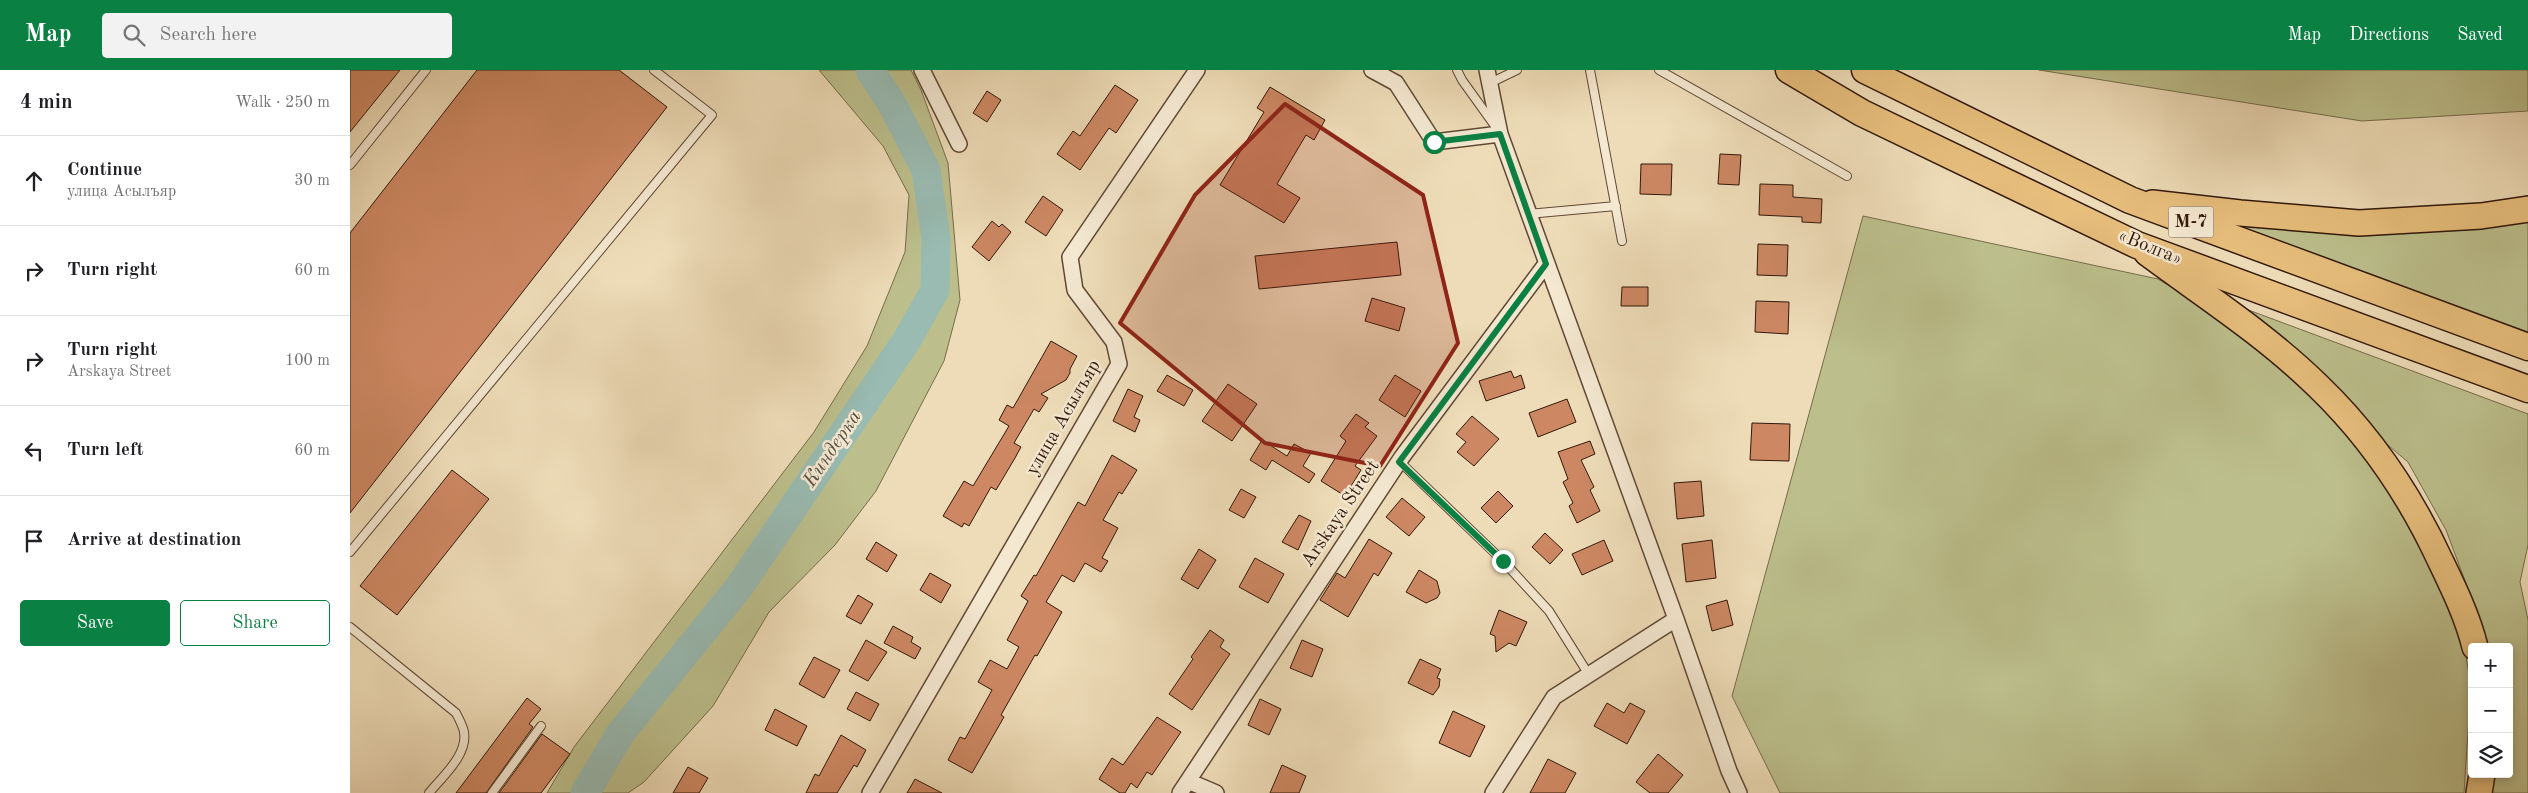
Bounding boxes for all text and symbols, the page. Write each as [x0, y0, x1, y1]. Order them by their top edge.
search box [102, 13, 452, 58]
icon: search [120, 21, 148, 49]
text: Map [25, 23, 72, 47]
text: Search here [160, 26, 257, 45]
text: Map [2288, 26, 2321, 44]
text: Directions [2349, 26, 2429, 44]
text: Saved [2457, 26, 2503, 44]
text: 4 min [20, 92, 73, 113]
text: Walk · 250 m [235, 95, 330, 111]
route start [1423, 131, 1446, 154]
text: Continue [67, 161, 142, 180]
icon: ahead [20, 167, 48, 195]
text: 30 m [294, 173, 330, 189]
text: улица Асылъяр [67, 184, 176, 200]
road number: М-7 [2168, 206, 2214, 238]
street label: «Волга» [2115, 227, 2185, 269]
icon: right [20, 257, 48, 285]
text: Turn right [67, 261, 157, 280]
text: 60 m [294, 263, 330, 279]
text: Turn right [67, 341, 157, 360]
icon: right [20, 347, 48, 375]
text: 100 m [285, 353, 330, 369]
street label: улица Асылъяр [1023, 357, 1105, 479]
text: Arskaya Street [67, 364, 171, 380]
water label: Киндерка [800, 407, 866, 492]
icon: left [20, 437, 48, 465]
text: Turn left [67, 441, 144, 460]
text: 60 m [294, 443, 330, 459]
street label: Arskaya Street [1298, 457, 1384, 571]
icon: arrive [20, 527, 48, 555]
text: Arrive at destination [67, 531, 241, 550]
route end [1492, 550, 1515, 573]
button: Save [20, 600, 170, 646]
button: Share [180, 600, 330, 646]
map controls [2468, 643, 2513, 778]
button: + [2468, 643, 2513, 688]
button: − [2468, 688, 2513, 733]
button: layers [2468, 733, 2513, 778]

